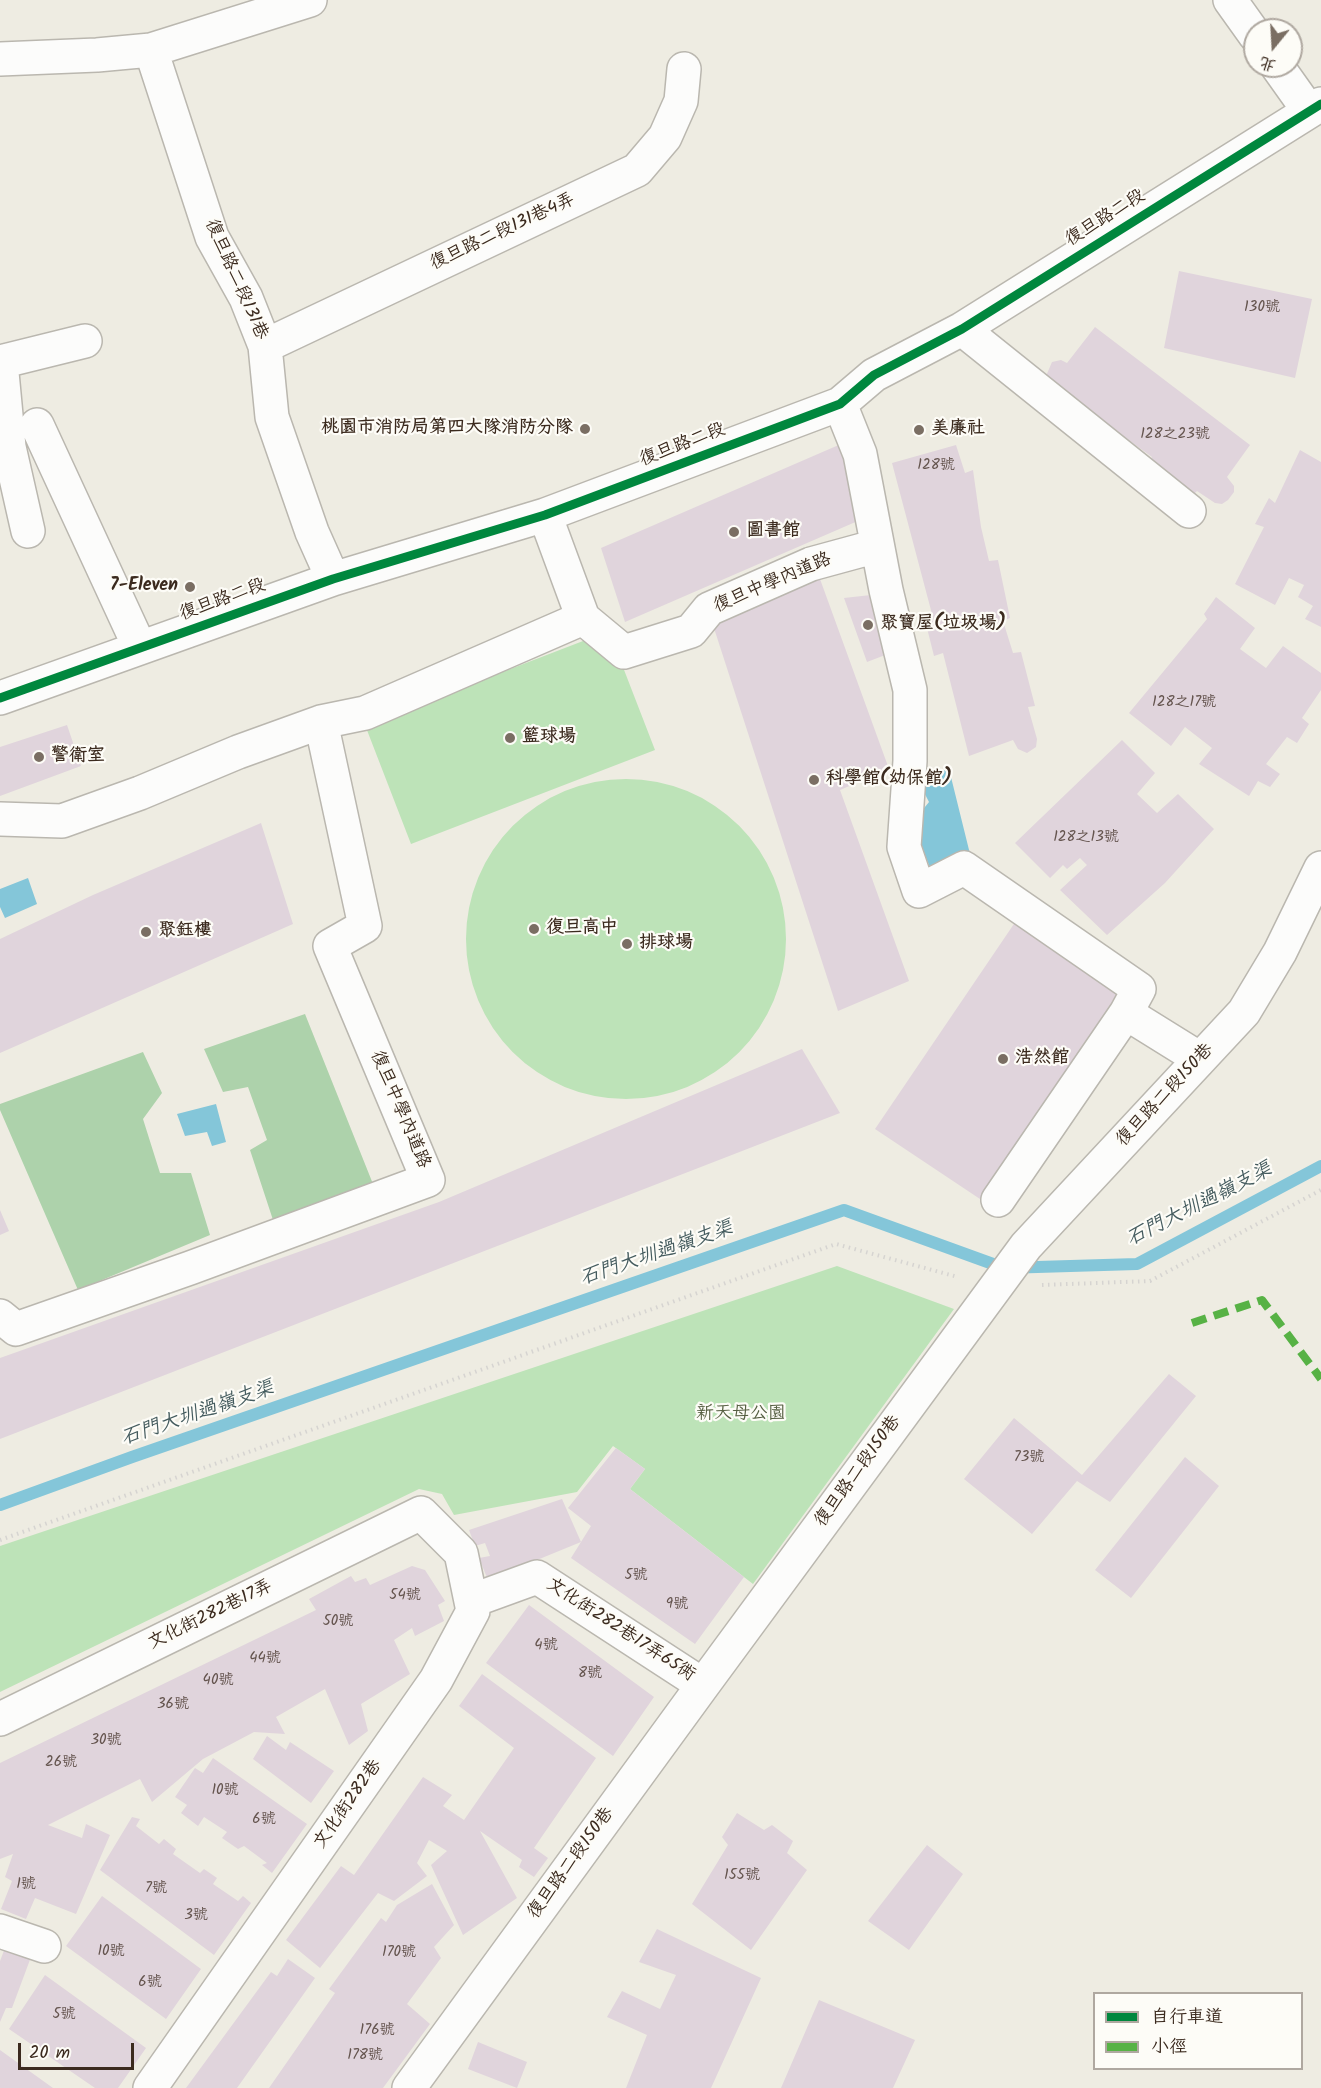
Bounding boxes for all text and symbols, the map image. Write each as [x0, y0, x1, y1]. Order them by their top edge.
north arrow [1243, 18, 1303, 78]
text: 北 [1256, 49, 1279, 78]
street label: 復旦路二段 [1062, 186, 1150, 252]
street label: 復旦路二段131巷4弄 [427, 190, 579, 276]
street label: 復旦路二段131巷 [199, 216, 271, 344]
house number: 130號 [1244, 299, 1280, 317]
place label: 桃園市消防局第四大隊消防分隊 [321, 418, 573, 440]
place label: 美廉社 [931, 419, 985, 441]
street label: 復旦路二段 [637, 420, 729, 472]
marker: 桃園市消防局第四大隊消防分隊 [578, 422, 592, 436]
marker: 美廉社 [912, 423, 926, 437]
house number: 128之23號 [1140, 426, 1210, 444]
house number: 128號 [917, 457, 955, 475]
place label: 圖書館 [746, 521, 800, 543]
marker: 圖書館 [727, 525, 741, 539]
street label: 復旦中學內道路 [711, 549, 835, 619]
street label: 復旦路二段 [177, 575, 269, 627]
place label: 7-Eleven [110, 576, 178, 598]
marker: 7-Eleven [183, 580, 197, 594]
place label: 聚寶屋(垃圾場) [880, 614, 1006, 636]
marker: 聚寶屋(垃圾場) [861, 618, 875, 632]
house number: 128之17號 [1152, 694, 1216, 712]
place label: 籃球場 [522, 727, 576, 749]
marker: 籃球場 [503, 731, 517, 745]
place label: 警衛室 [51, 746, 105, 768]
marker: 警衛室 [32, 750, 46, 764]
place label: 科學館(幼保館) [826, 769, 952, 791]
marker: 科學館(幼保館) [807, 773, 821, 787]
house number: 128之13號 [1053, 829, 1119, 847]
place label: 復旦高中 [546, 918, 618, 940]
place label: 聚鈺樓 [158, 921, 212, 943]
marker: 復旦高中 [527, 922, 541, 936]
marker: 聚鈺樓 [139, 925, 153, 939]
place label: 排球場 [639, 933, 693, 955]
marker: 排球場 [620, 937, 634, 951]
street label: 復旦路二段150巷 [1113, 1040, 1219, 1152]
street label: 復旦中學內道路 [364, 1048, 434, 1172]
place label: 浩然館 [1015, 1048, 1069, 1070]
marker: 浩然館 [996, 1052, 1010, 1066]
water label: 石門大圳過嶺支渠 [1123, 1159, 1277, 1253]
water label: 石門大圳過嶺支渠 [577, 1218, 737, 1292]
water label: 石門大圳過嶺支渠 [118, 1378, 278, 1452]
park label: 新天母公園 [696, 1404, 786, 1426]
street label: 復旦路二段150巷 [811, 1412, 907, 1532]
house number: 73號 [1014, 1449, 1044, 1467]
house number: 5號 [624, 1567, 648, 1585]
street label: 文化街282巷17弄65衖 [541, 1575, 699, 1687]
street label: 文化街282巷17弄 [145, 1577, 277, 1655]
house number: 54號 [389, 1587, 421, 1605]
house number: 9號 [666, 1596, 688, 1614]
house number: 50號 [323, 1613, 353, 1631]
house number: 4號 [534, 1637, 558, 1655]
house number: 44號 [249, 1650, 281, 1668]
house number: 8號 [578, 1665, 602, 1683]
house number: 40號 [203, 1672, 233, 1690]
house number: 36號 [157, 1696, 189, 1714]
house number: 30號 [90, 1732, 122, 1750]
house number: 26號 [45, 1754, 77, 1772]
street label: 文化街282巷 [310, 1756, 388, 1854]
house number: 10號 [211, 1782, 239, 1800]
street label: 復旦路二段150巷 [524, 1804, 620, 1924]
house number: 6號 [252, 1811, 276, 1829]
house number: 155號 [724, 1867, 760, 1885]
house number: 1號 [16, 1876, 36, 1894]
house number: 7號 [145, 1880, 167, 1898]
house number: 3號 [184, 1907, 208, 1925]
house number: 10號 [97, 1943, 125, 1961]
house number: 170號 [382, 1944, 416, 1962]
house number: 6號 [138, 1974, 162, 1992]
legend [1093, 1992, 1303, 2070]
text: 自行車道 [1151, 2003, 1223, 2032]
house number: 5號 [52, 2006, 76, 2024]
house number: 176號 [360, 2022, 394, 2040]
scale bar [21, 2031, 136, 2069]
text: 小徑 [1151, 2033, 1187, 2062]
text: 20 m [29, 2039, 70, 2068]
house number: 178號 [347, 2047, 383, 2065]

